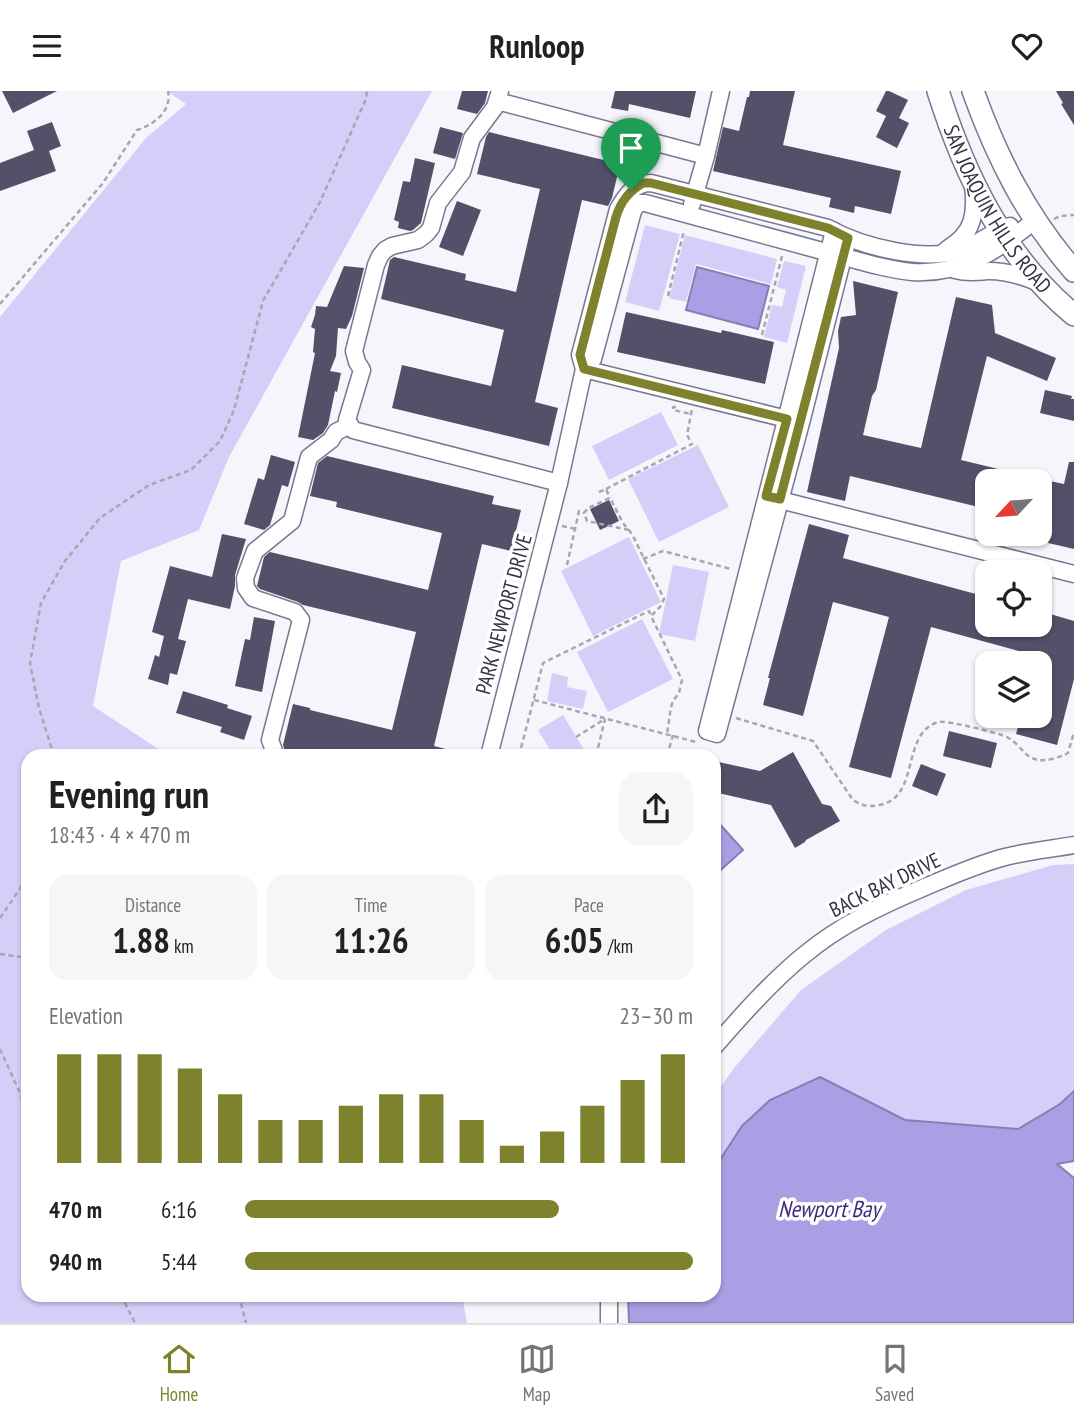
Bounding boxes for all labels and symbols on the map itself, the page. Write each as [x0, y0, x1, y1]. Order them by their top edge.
pin [601, 118, 661, 190]
street label: SAN JOAQUIN HILLS ROAD [938, 121, 1057, 299]
north arrow [975, 469, 1052, 546]
street label: PARK NEWPORT DRIVE [469, 531, 538, 697]
street label: BACK BAY DRIVE [825, 846, 945, 923]
water label: Newport Bay [778, 1194, 883, 1223]

